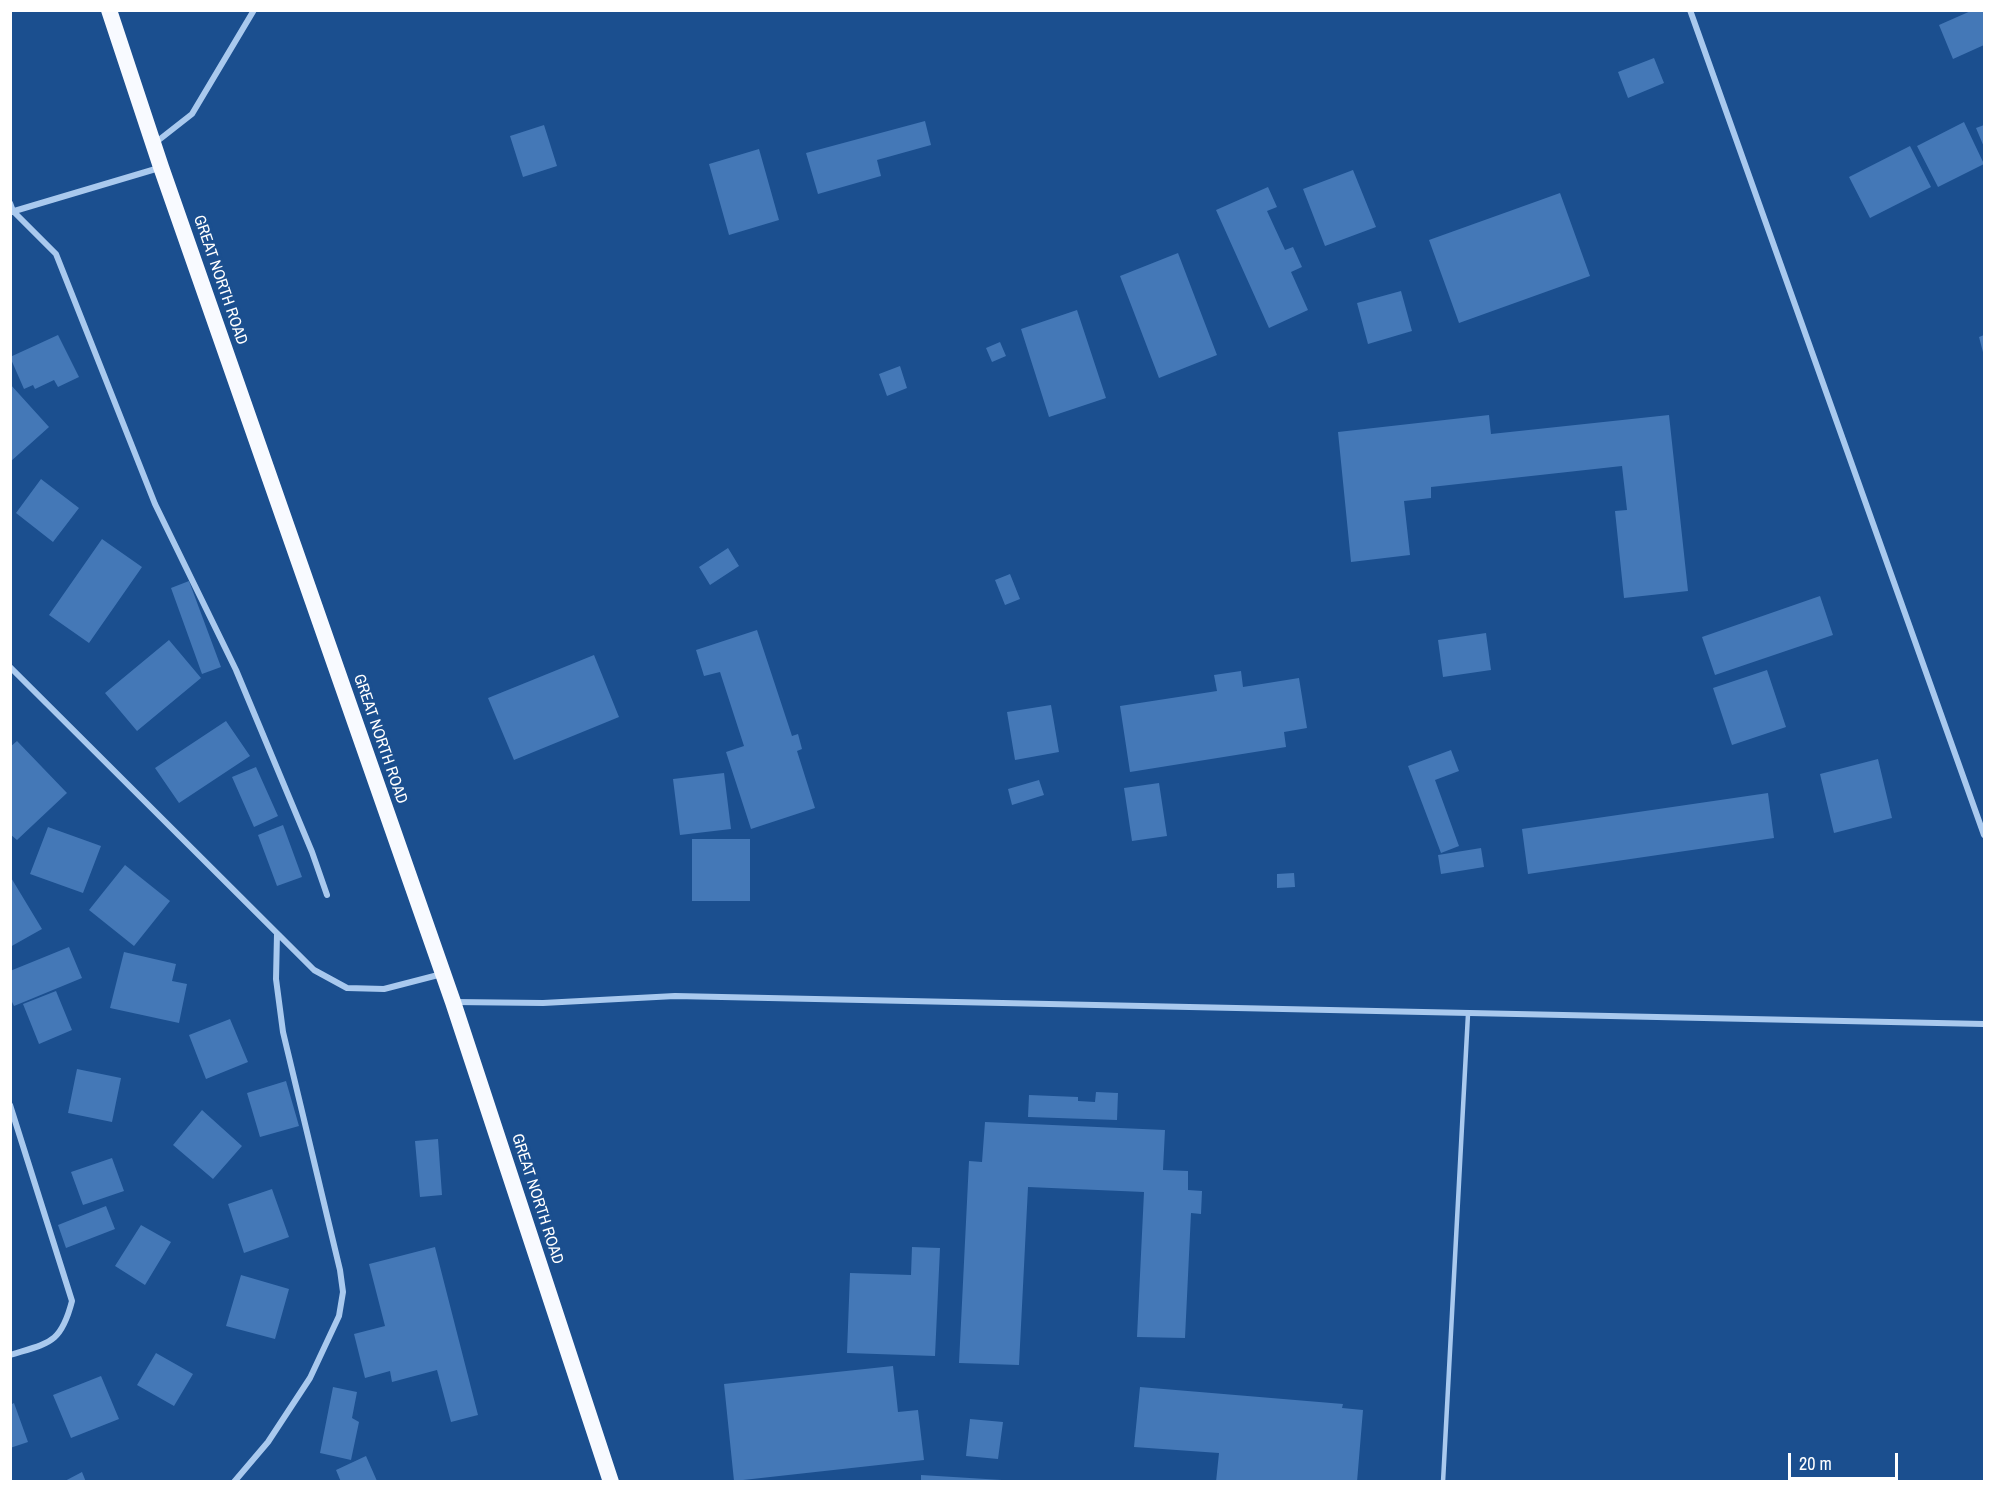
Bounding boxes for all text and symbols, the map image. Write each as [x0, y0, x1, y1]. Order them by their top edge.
street label: GREAT NORTH ROAD [189, 213, 251, 347]
street label: GREAT NORTH ROAD [349, 672, 411, 806]
street label: GREAT NORTH ROAD [507, 1131, 567, 1267]
scale bar [1791, 1441, 1900, 1479]
text: 20 m [1799, 1451, 1832, 1476]

